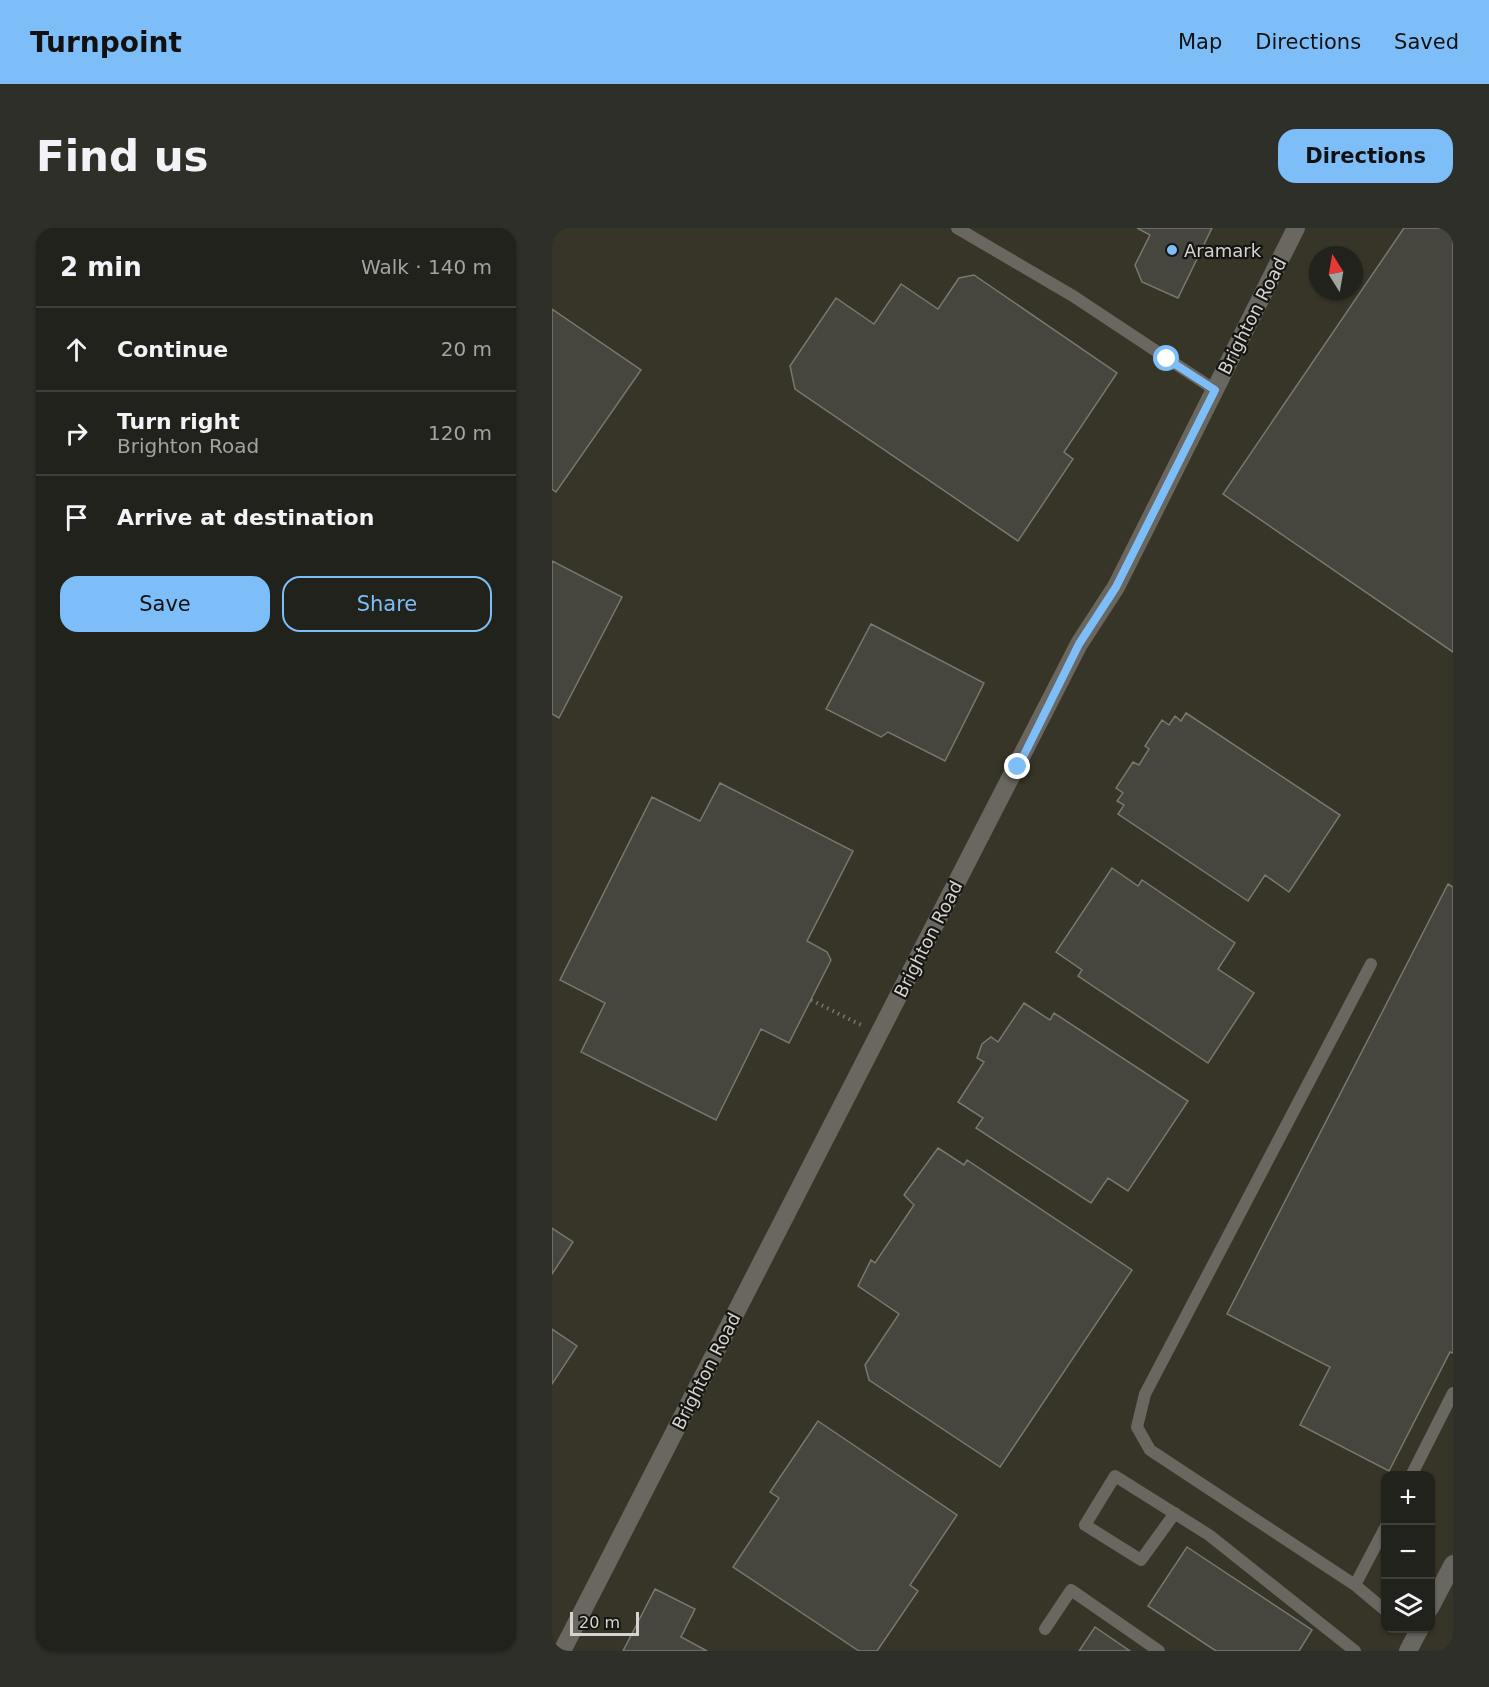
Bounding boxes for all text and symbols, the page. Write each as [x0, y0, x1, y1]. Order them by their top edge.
text: Turnpoint [30, 26, 182, 59]
text: Map [1178, 30, 1222, 54]
text: Directions [1255, 30, 1361, 54]
text: Saved [1394, 30, 1459, 54]
button: Directions [1278, 129, 1453, 183]
text: Find us [36, 132, 209, 181]
place label: Aramark [1184, 240, 1262, 261]
marker: Aramark [1165, 243, 1179, 257]
north arrow [1309, 246, 1363, 300]
text: 2 min [60, 252, 142, 282]
street label: Brighton Road [1214, 254, 1290, 378]
text: Walk · 140 m [361, 255, 492, 279]
icon: ahead [60, 333, 93, 366]
text: Continue [117, 337, 228, 362]
text: 20 m [441, 337, 492, 361]
route start [1153, 345, 1179, 371]
text: Turn right [117, 409, 240, 434]
icon: right [60, 417, 93, 450]
text: 120 m [428, 421, 492, 445]
text: Brighton Road [117, 434, 259, 458]
icon: arrive [60, 501, 93, 534]
text: Arrive at destination [117, 505, 374, 530]
button: Save [60, 576, 270, 632]
button: Share [282, 576, 492, 632]
route end [1004, 753, 1030, 779]
street label: Brighton Road [890, 877, 966, 1001]
street label: Brighton Road [668, 1309, 744, 1433]
map controls [1381, 1471, 1435, 1633]
button: + [1381, 1471, 1435, 1525]
button: − [1381, 1525, 1435, 1579]
button: layers [1381, 1579, 1435, 1633]
scale bar [570, 1609, 639, 1636]
text: 20 m [579, 1613, 620, 1632]

